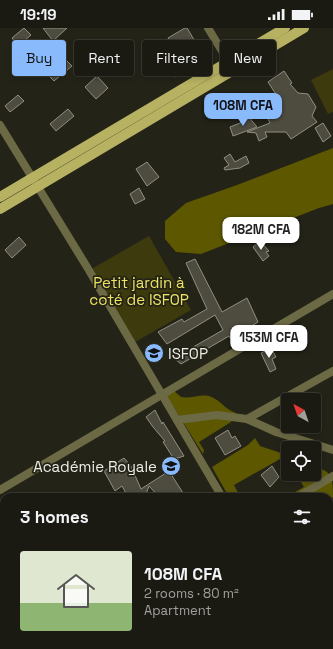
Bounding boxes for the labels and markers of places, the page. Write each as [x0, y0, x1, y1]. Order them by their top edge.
pin: 108M CFA [202, 93, 284, 127]
pin: 182M CFA [220, 217, 302, 251]
pin: 153M CFA [228, 325, 310, 359]
school or university icon: ISFOP [143, 342, 165, 364]
place label: ISFOP [168, 344, 208, 363]
school or university icon: Académie Royale [160, 455, 182, 477]
place label: Académie Royale [33, 457, 157, 476]

